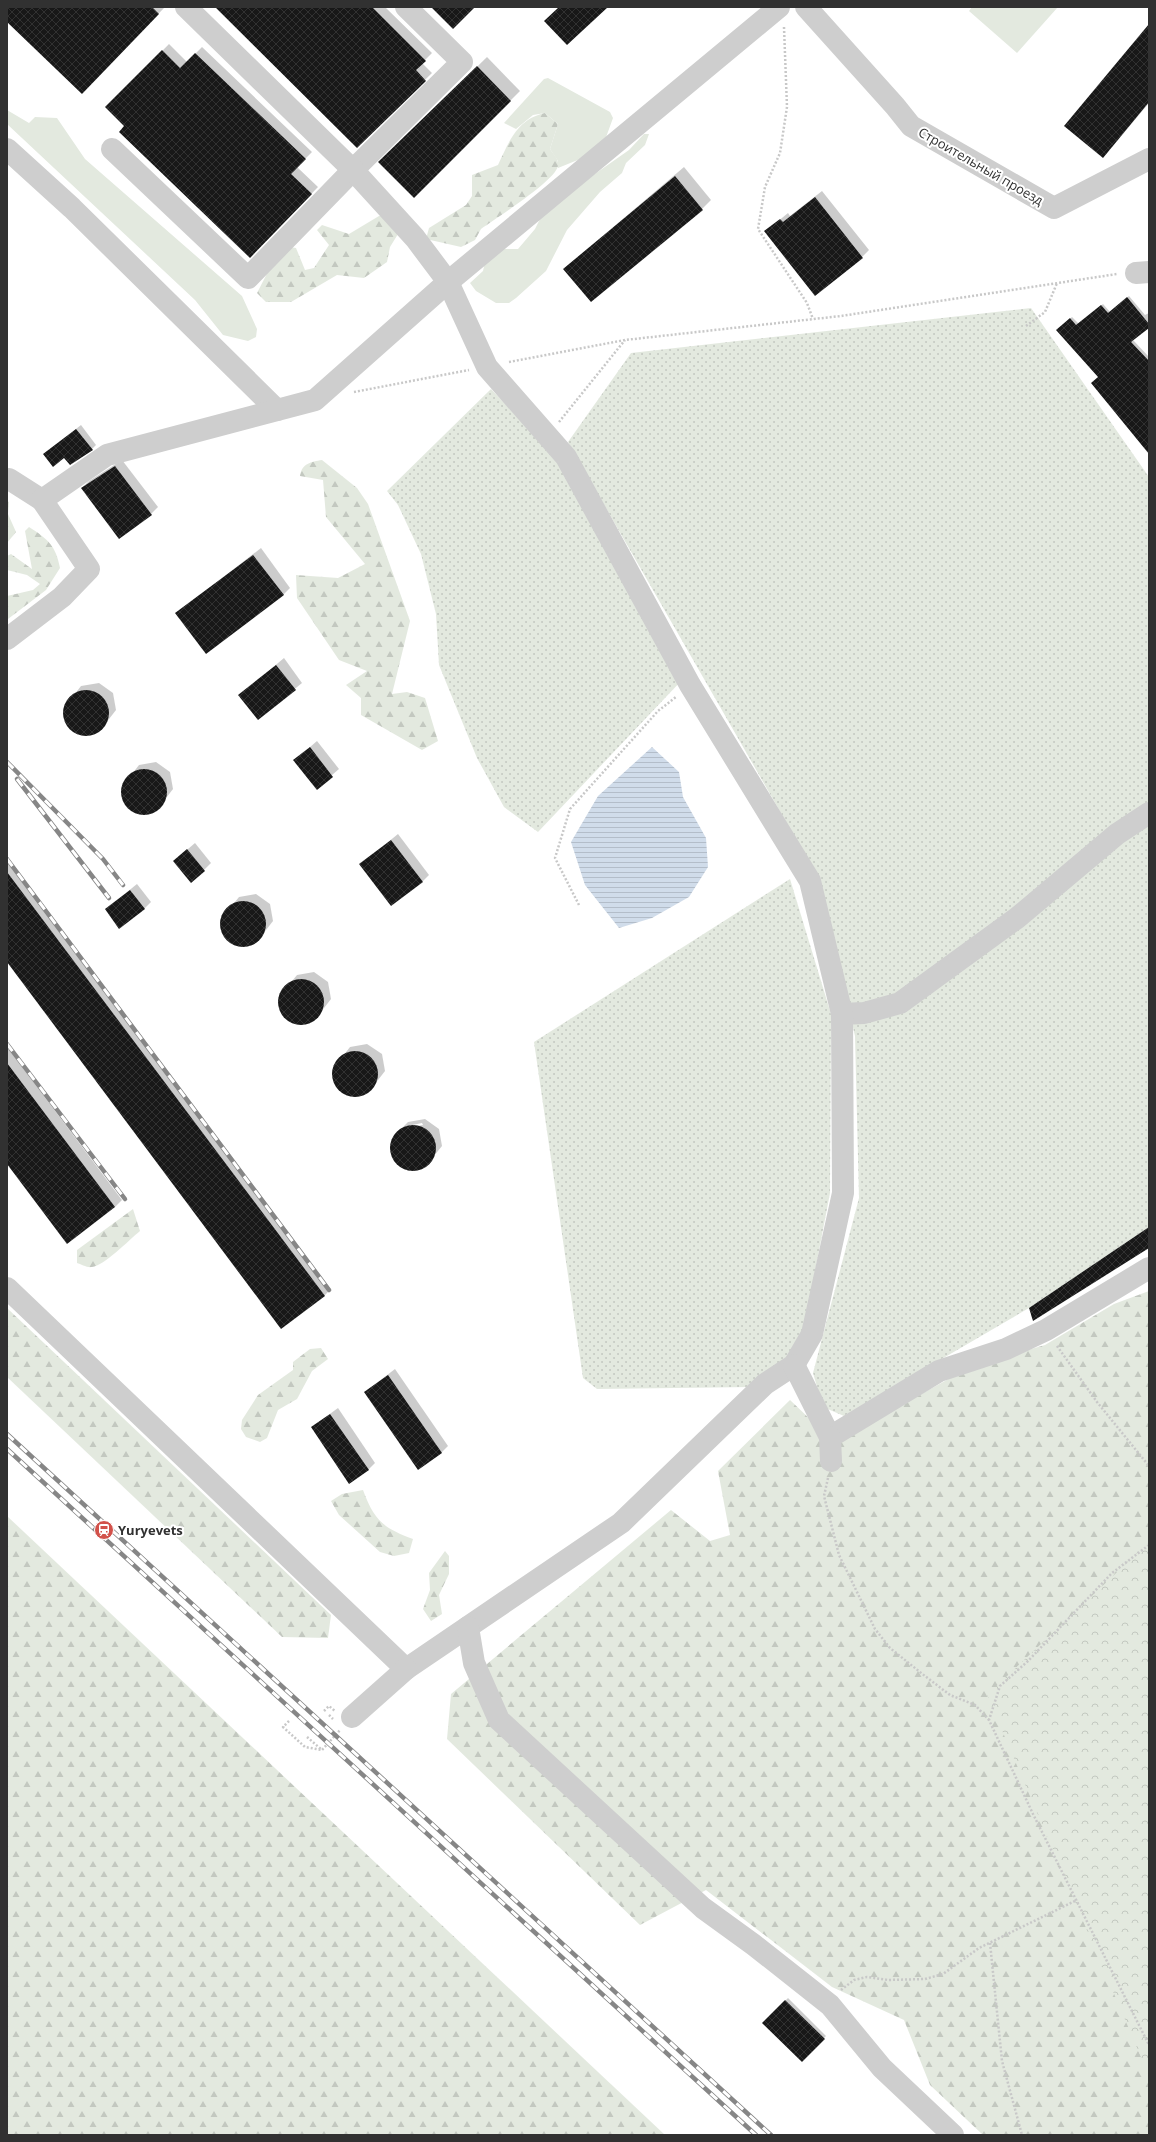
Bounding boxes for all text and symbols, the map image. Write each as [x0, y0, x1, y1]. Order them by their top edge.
street label: Строительный проезд [915, 123, 1047, 209]
station icon: Yuryevets [93, 1519, 115, 1541]
place label: Yuryevets [118, 1521, 183, 1539]

